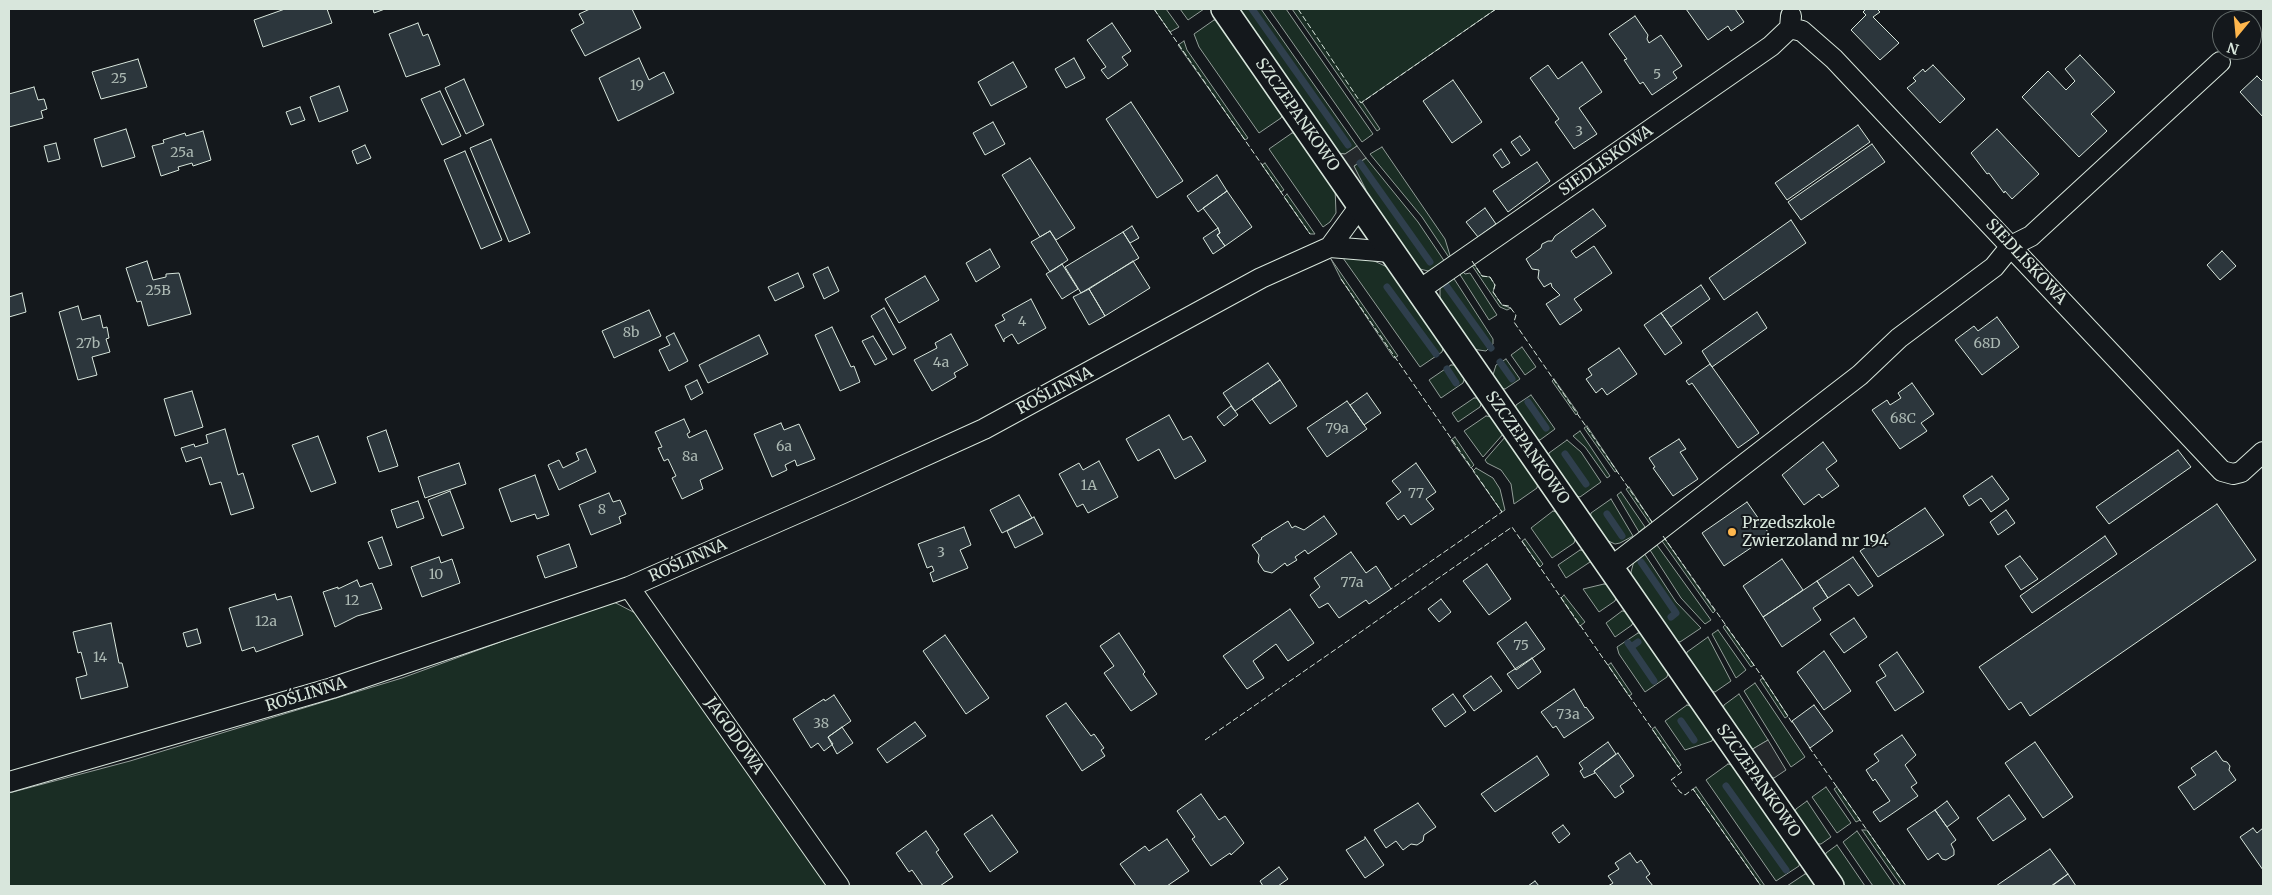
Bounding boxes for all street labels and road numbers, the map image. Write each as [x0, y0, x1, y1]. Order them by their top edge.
street label: SZCZEPANKOWO [1251, 55, 1343, 175]
street label: SIEDLISKOWA [1555, 122, 1657, 200]
street label: SIEDLISKOWA [1981, 215, 2071, 309]
street label: ROŚLINNA [1014, 363, 1096, 419]
street label: SZCZEPANKOWO [1481, 388, 1573, 508]
street label: ROŚLINNA [646, 535, 730, 587]
street label: ROŚLINNA [263, 674, 349, 716]
street label: JAGODOWA [700, 694, 768, 778]
street label: SZCZEPANKOWO [1712, 721, 1804, 841]

